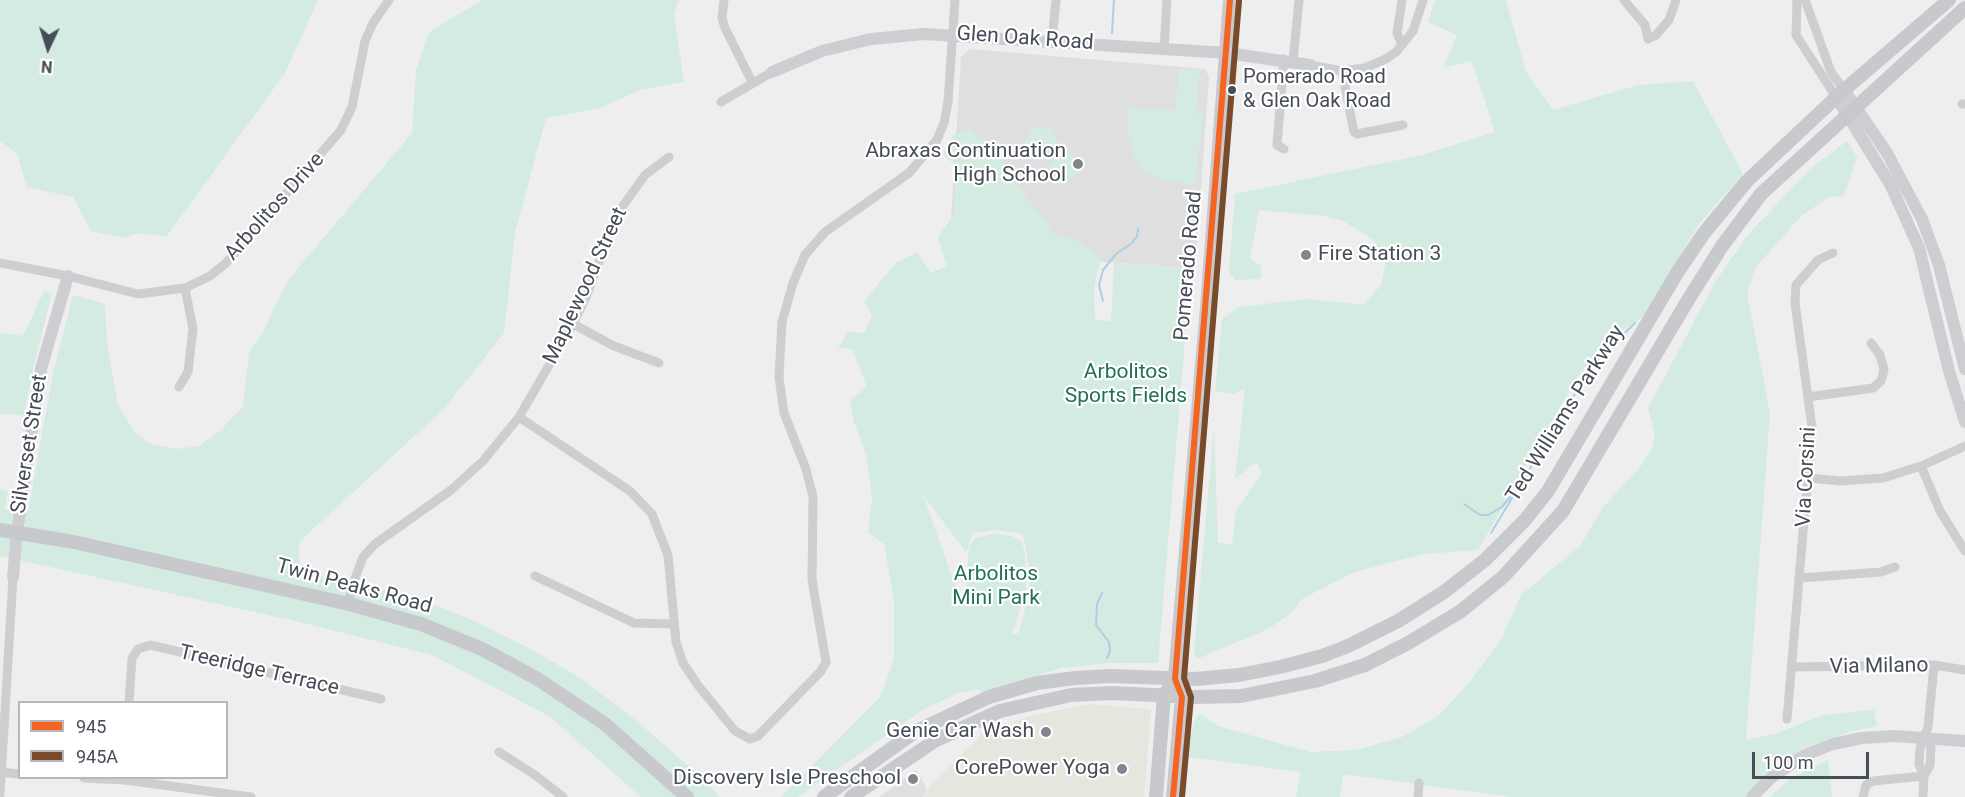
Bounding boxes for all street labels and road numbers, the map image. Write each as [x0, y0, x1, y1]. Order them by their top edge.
street label: Glen Oak Road [956, 22, 1094, 56]
street label: Arbolitos Drive [220, 148, 330, 266]
street label: Pomerado Road [1170, 190, 1208, 342]
street label: Maplewood Street [539, 204, 633, 368]
street label: Ted Williams Parkway [1501, 321, 1631, 507]
street label: Silverset Street [7, 373, 53, 515]
street label: Via Corsini [1792, 426, 1822, 528]
street label: Twin Peaks Road [273, 554, 435, 620]
street label: Treeridge Terrace [177, 640, 341, 702]
street label: Via Milano [1829, 654, 1929, 680]

